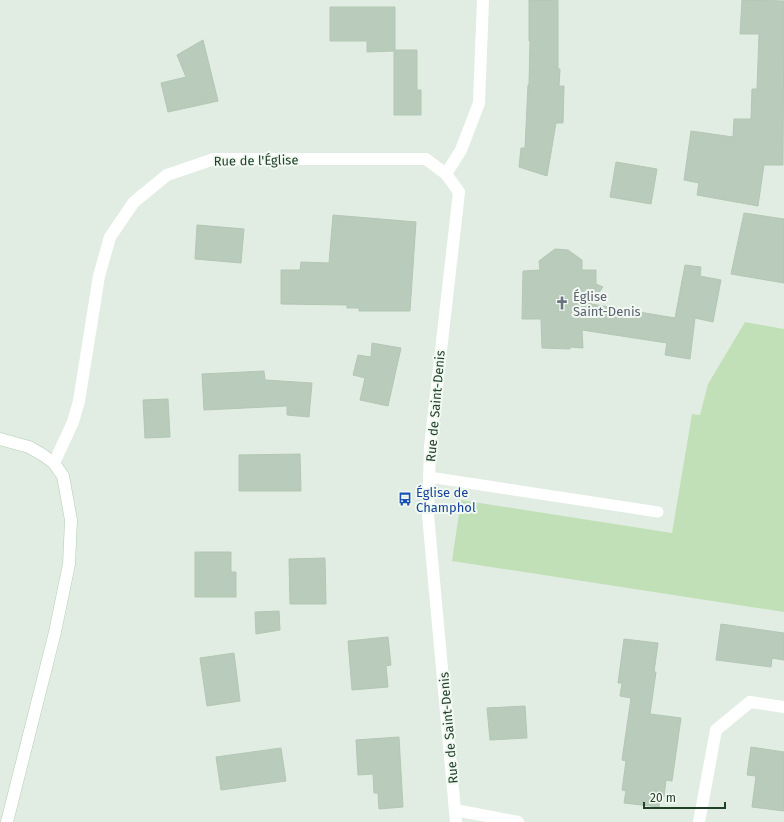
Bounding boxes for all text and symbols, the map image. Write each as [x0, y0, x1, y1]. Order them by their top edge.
street label: Rue de l'Église [213, 152, 299, 169]
place label: Église Saint-Denis [573, 289, 641, 319]
church icon: Église Saint-Denis [554, 295, 570, 311]
street label: Rue de Saint-Denis [423, 350, 448, 462]
place label: Église de Champhol [416, 485, 476, 515]
bus stop icon: Église de Champhol [397, 491, 413, 507]
street label: Rue de Saint-Denis [436, 672, 461, 784]
scale bar [644, 784, 725, 810]
text: 20 m [650, 791, 676, 805]

